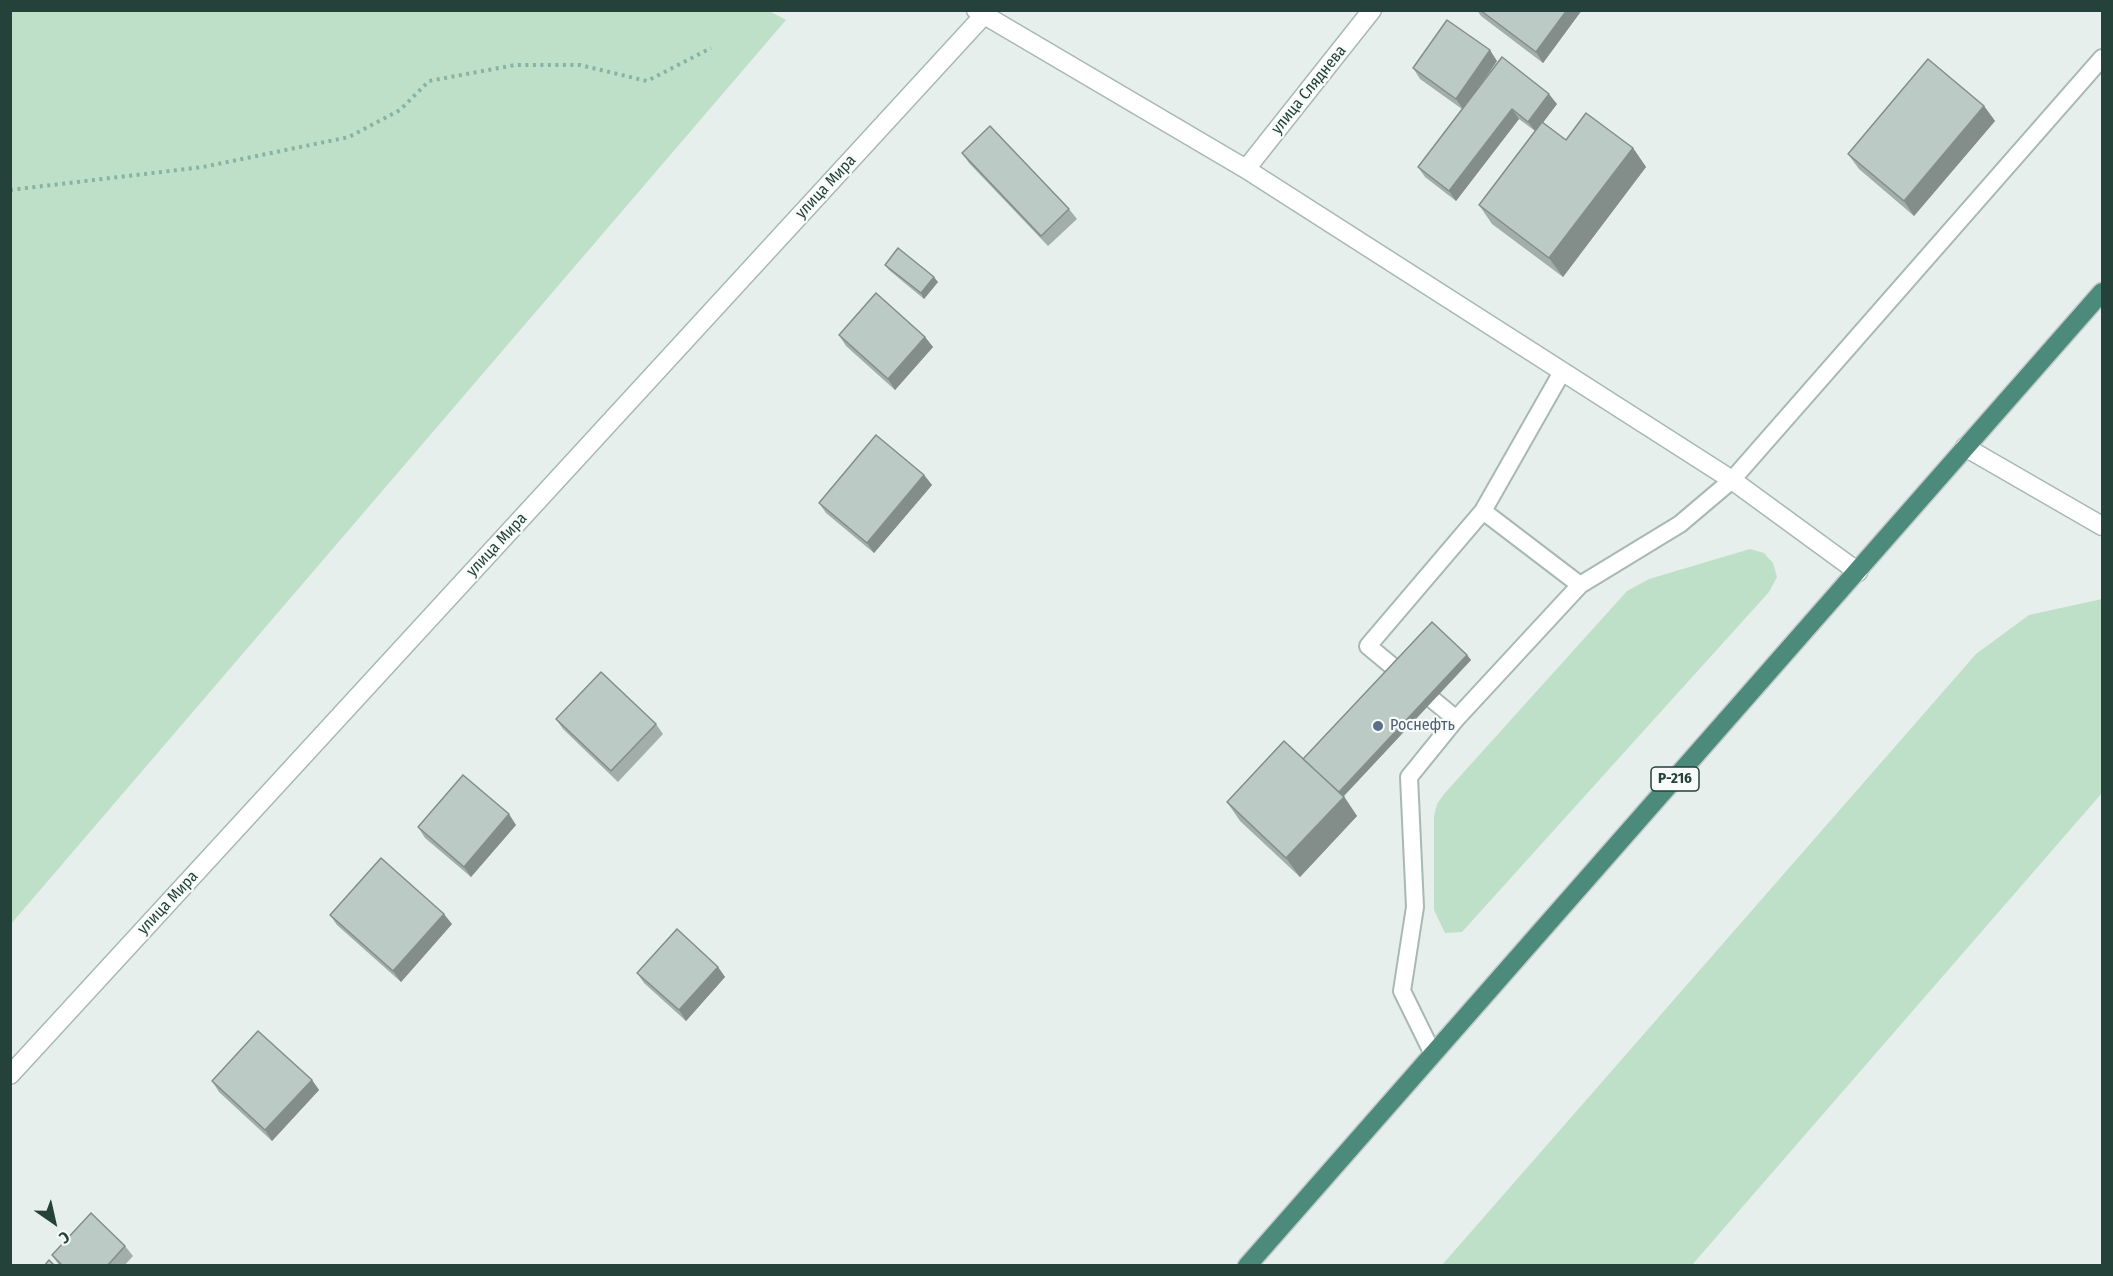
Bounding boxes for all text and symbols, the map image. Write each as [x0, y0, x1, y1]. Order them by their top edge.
street label: улица Сляднева [1267, 42, 1351, 138]
street label: улица Мира [792, 151, 860, 223]
street label: улица Мира [463, 509, 531, 581]
place label: Роснефть [1390, 716, 1455, 736]
marker: Роснефть [1371, 719, 1385, 733]
road number: Р-216 [1651, 767, 1699, 791]
street label: улица Мира [134, 867, 202, 939]
north arrow [24, 1192, 84, 1252]
text: С [56, 1227, 73, 1248]

